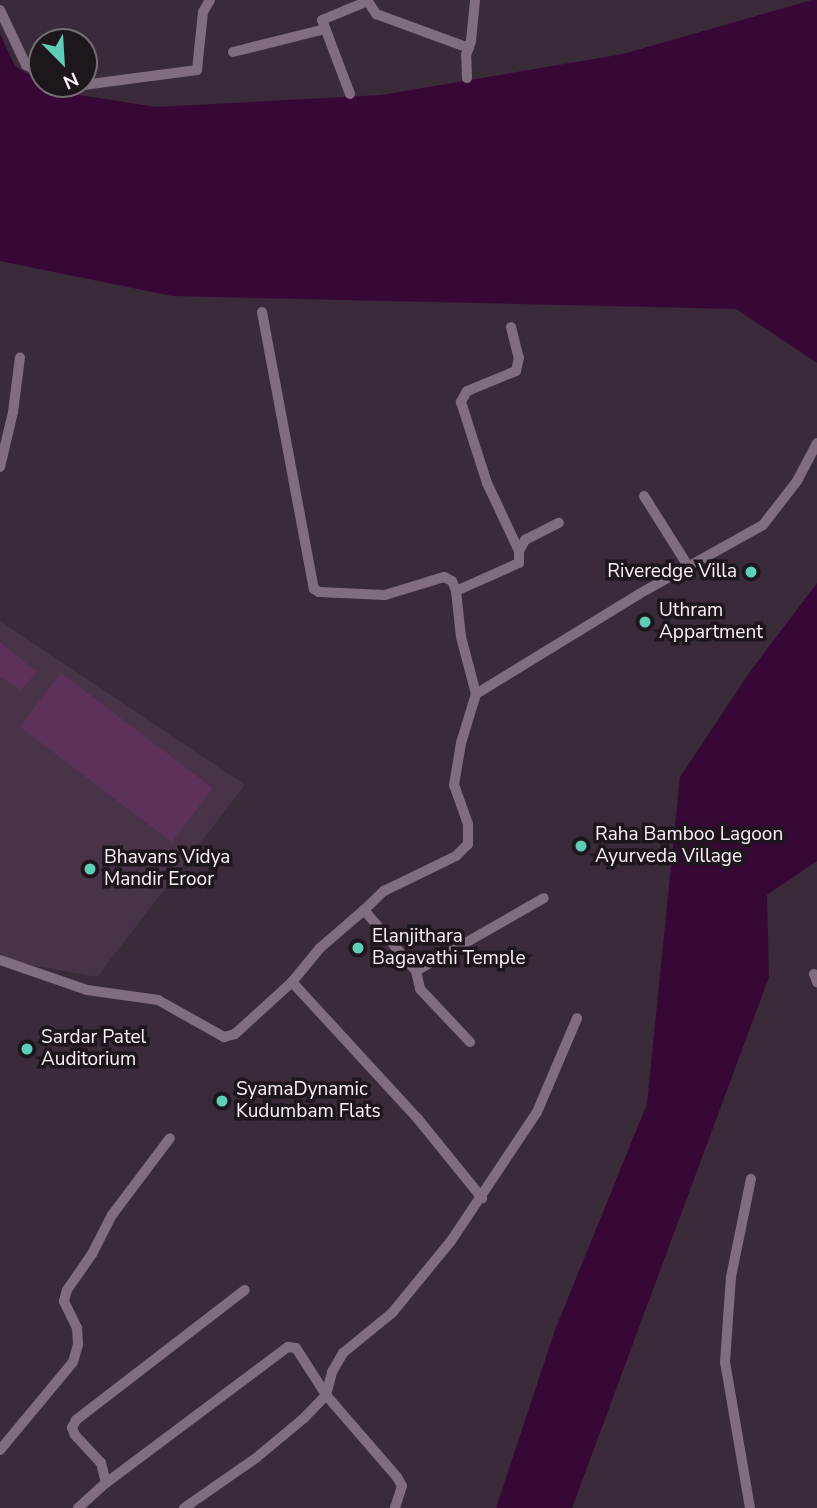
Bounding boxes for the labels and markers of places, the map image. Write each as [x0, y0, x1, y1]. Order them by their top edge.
place label: Riveredge Villa [607, 561, 737, 583]
marker: Riveredge Villa [743, 564, 759, 580]
place label: Uthram Appartment [659, 600, 763, 644]
marker: Uthram Appartment [637, 614, 653, 630]
place label: Raha Bamboo Lagoon Ayurveda Village [595, 824, 783, 868]
marker: Raha Bamboo Lagoon Ayurveda Village [573, 838, 589, 854]
place label: Bhavans Vidya Mandir Eroor [104, 847, 230, 891]
marker: Bhavans Vidya Mandir Eroor [82, 861, 98, 877]
place label: Elanjithara Bagavathi Temple [372, 926, 525, 970]
marker: Elanjithara Bagavathi Temple [350, 940, 366, 956]
place label: Sardar Patel Auditorium [41, 1027, 146, 1071]
marker: Sardar Patel Auditorium [19, 1041, 35, 1057]
place label: SyamaDynamic Kudumbam Flats [236, 1079, 381, 1123]
marker: SyamaDynamic Kudumbam Flats [214, 1093, 230, 1109]

